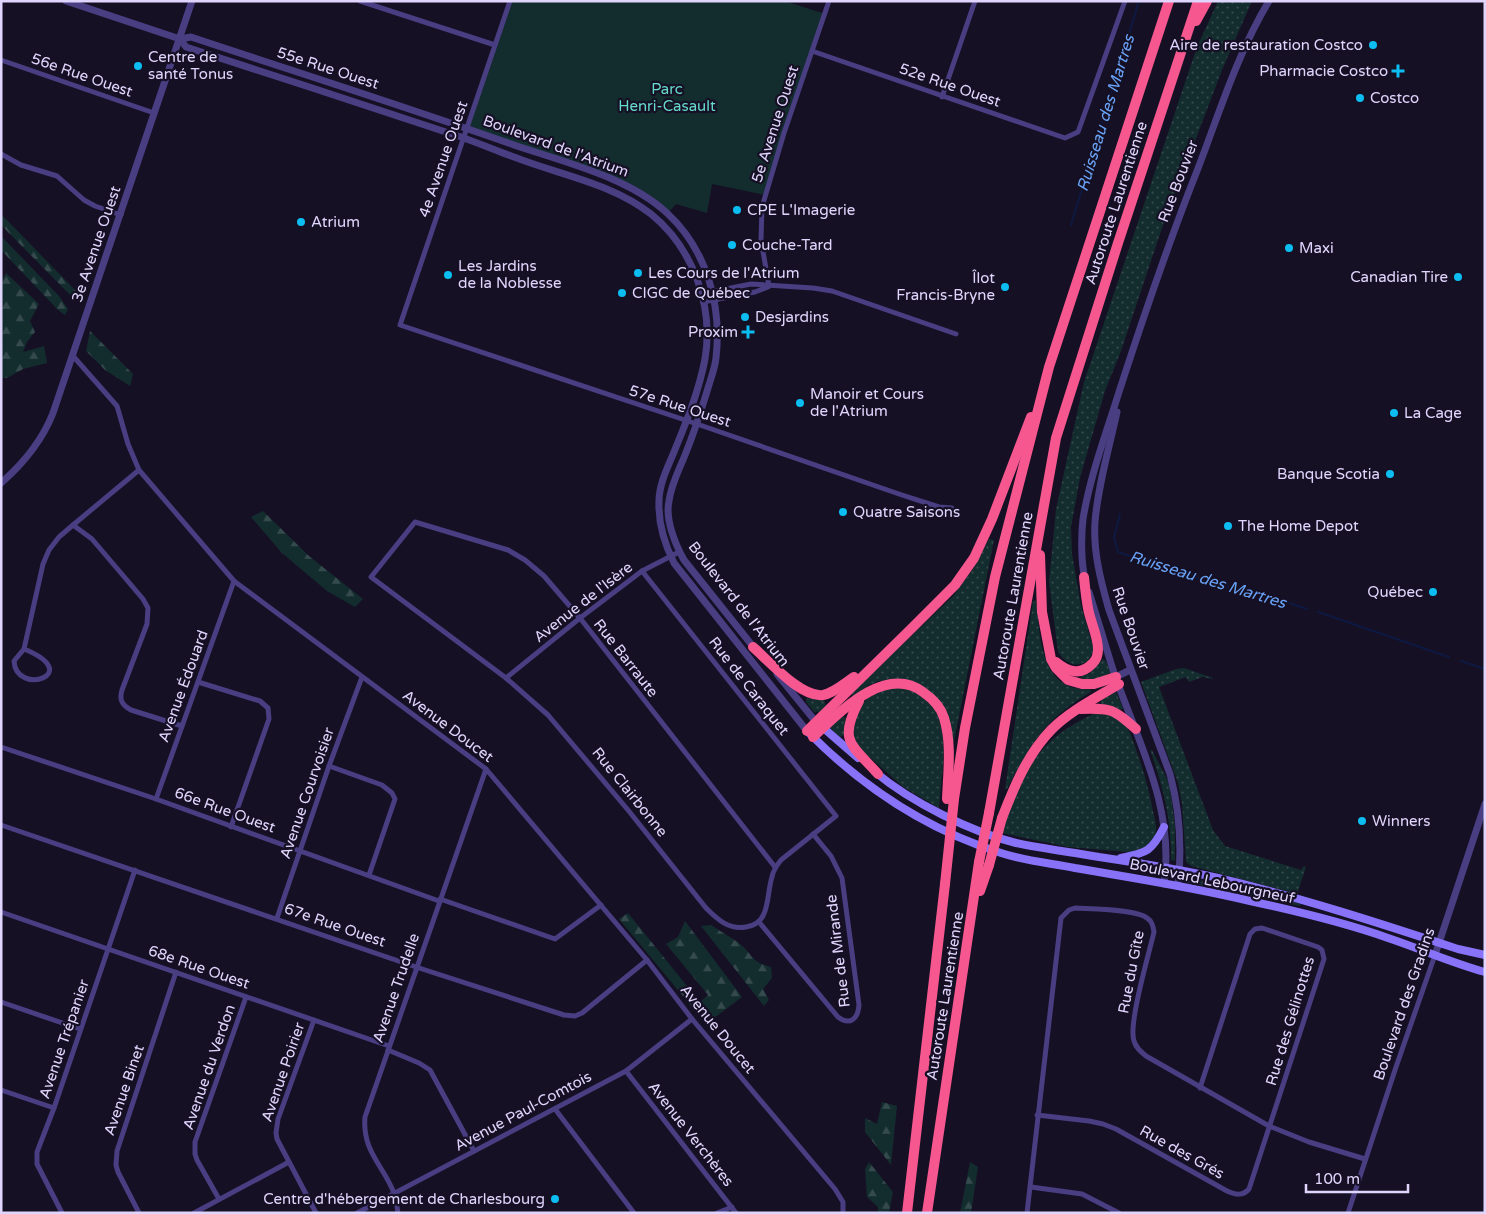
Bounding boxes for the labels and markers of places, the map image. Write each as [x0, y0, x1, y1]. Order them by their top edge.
place label: Aire de restauration Costco [1169, 36, 1363, 54]
marker: Aire de restauration Costco [1367, 39, 1379, 51]
place label: Centre de santé Tonus [148, 48, 233, 83]
marker: Centre de santé Tonus [132, 60, 144, 72]
place label: Pharmacie Costco [1259, 62, 1388, 80]
marker: Pharmacie Costco [1392, 65, 1404, 77]
place label: Costco [1370, 89, 1419, 107]
marker: Costco [1354, 92, 1366, 104]
place label: CPE L'Imagerie [747, 201, 855, 219]
marker: CPE L'Imagerie [731, 204, 743, 216]
place label: Atrium [311, 213, 360, 231]
marker: Atrium [295, 216, 307, 228]
place label: Couche-Tard [742, 236, 833, 254]
marker: Couche-Tard [726, 239, 738, 251]
place label: Maxi [1299, 239, 1334, 257]
marker: Maxi [1283, 242, 1295, 254]
place label: Les Jardins de la Noblesse [458, 257, 561, 292]
place label: Les Cours de l'Atrium [648, 264, 799, 282]
marker: Les Cours de l'Atrium [632, 267, 644, 279]
place label: Canadian Tire [1350, 268, 1448, 286]
marker: Les Jardins de la Noblesse [442, 269, 454, 281]
place label: Îlot Francis-Bryne [896, 269, 995, 304]
marker: Canadian Tire [1452, 271, 1464, 283]
marker: Îlot Francis-Bryne [999, 281, 1011, 293]
place label: CIGC de Québec [632, 284, 750, 302]
marker: CIGC de Québec [616, 287, 628, 299]
place label: Desjardins [755, 308, 829, 326]
marker: Desjardins [739, 311, 751, 323]
place label: Proxim [688, 323, 738, 341]
marker: Proxim [742, 326, 754, 338]
place label: Manoir et Cours de l'Atrium [810, 385, 924, 420]
marker: Manoir et Cours de l'Atrium [794, 397, 806, 409]
place label: La Cage [1404, 404, 1462, 422]
marker: La Cage [1388, 407, 1400, 419]
place label: Banque Scotia [1277, 465, 1380, 483]
marker: Banque Scotia [1384, 468, 1396, 480]
place label: Quatre Saisons [853, 503, 960, 521]
marker: Quatre Saisons [837, 506, 849, 518]
place label: The Home Depot [1238, 517, 1359, 535]
marker: The Home Depot [1222, 520, 1234, 532]
place label: Québec [1367, 583, 1423, 601]
marker: Québec [1427, 586, 1439, 598]
place label: Winners [1372, 812, 1430, 830]
marker: Winners [1356, 815, 1368, 827]
place label: Centre d'hébergement de Charlesbourg [263, 1190, 545, 1208]
marker: Centre d'hébergement de Charlesbourg [549, 1193, 561, 1205]

